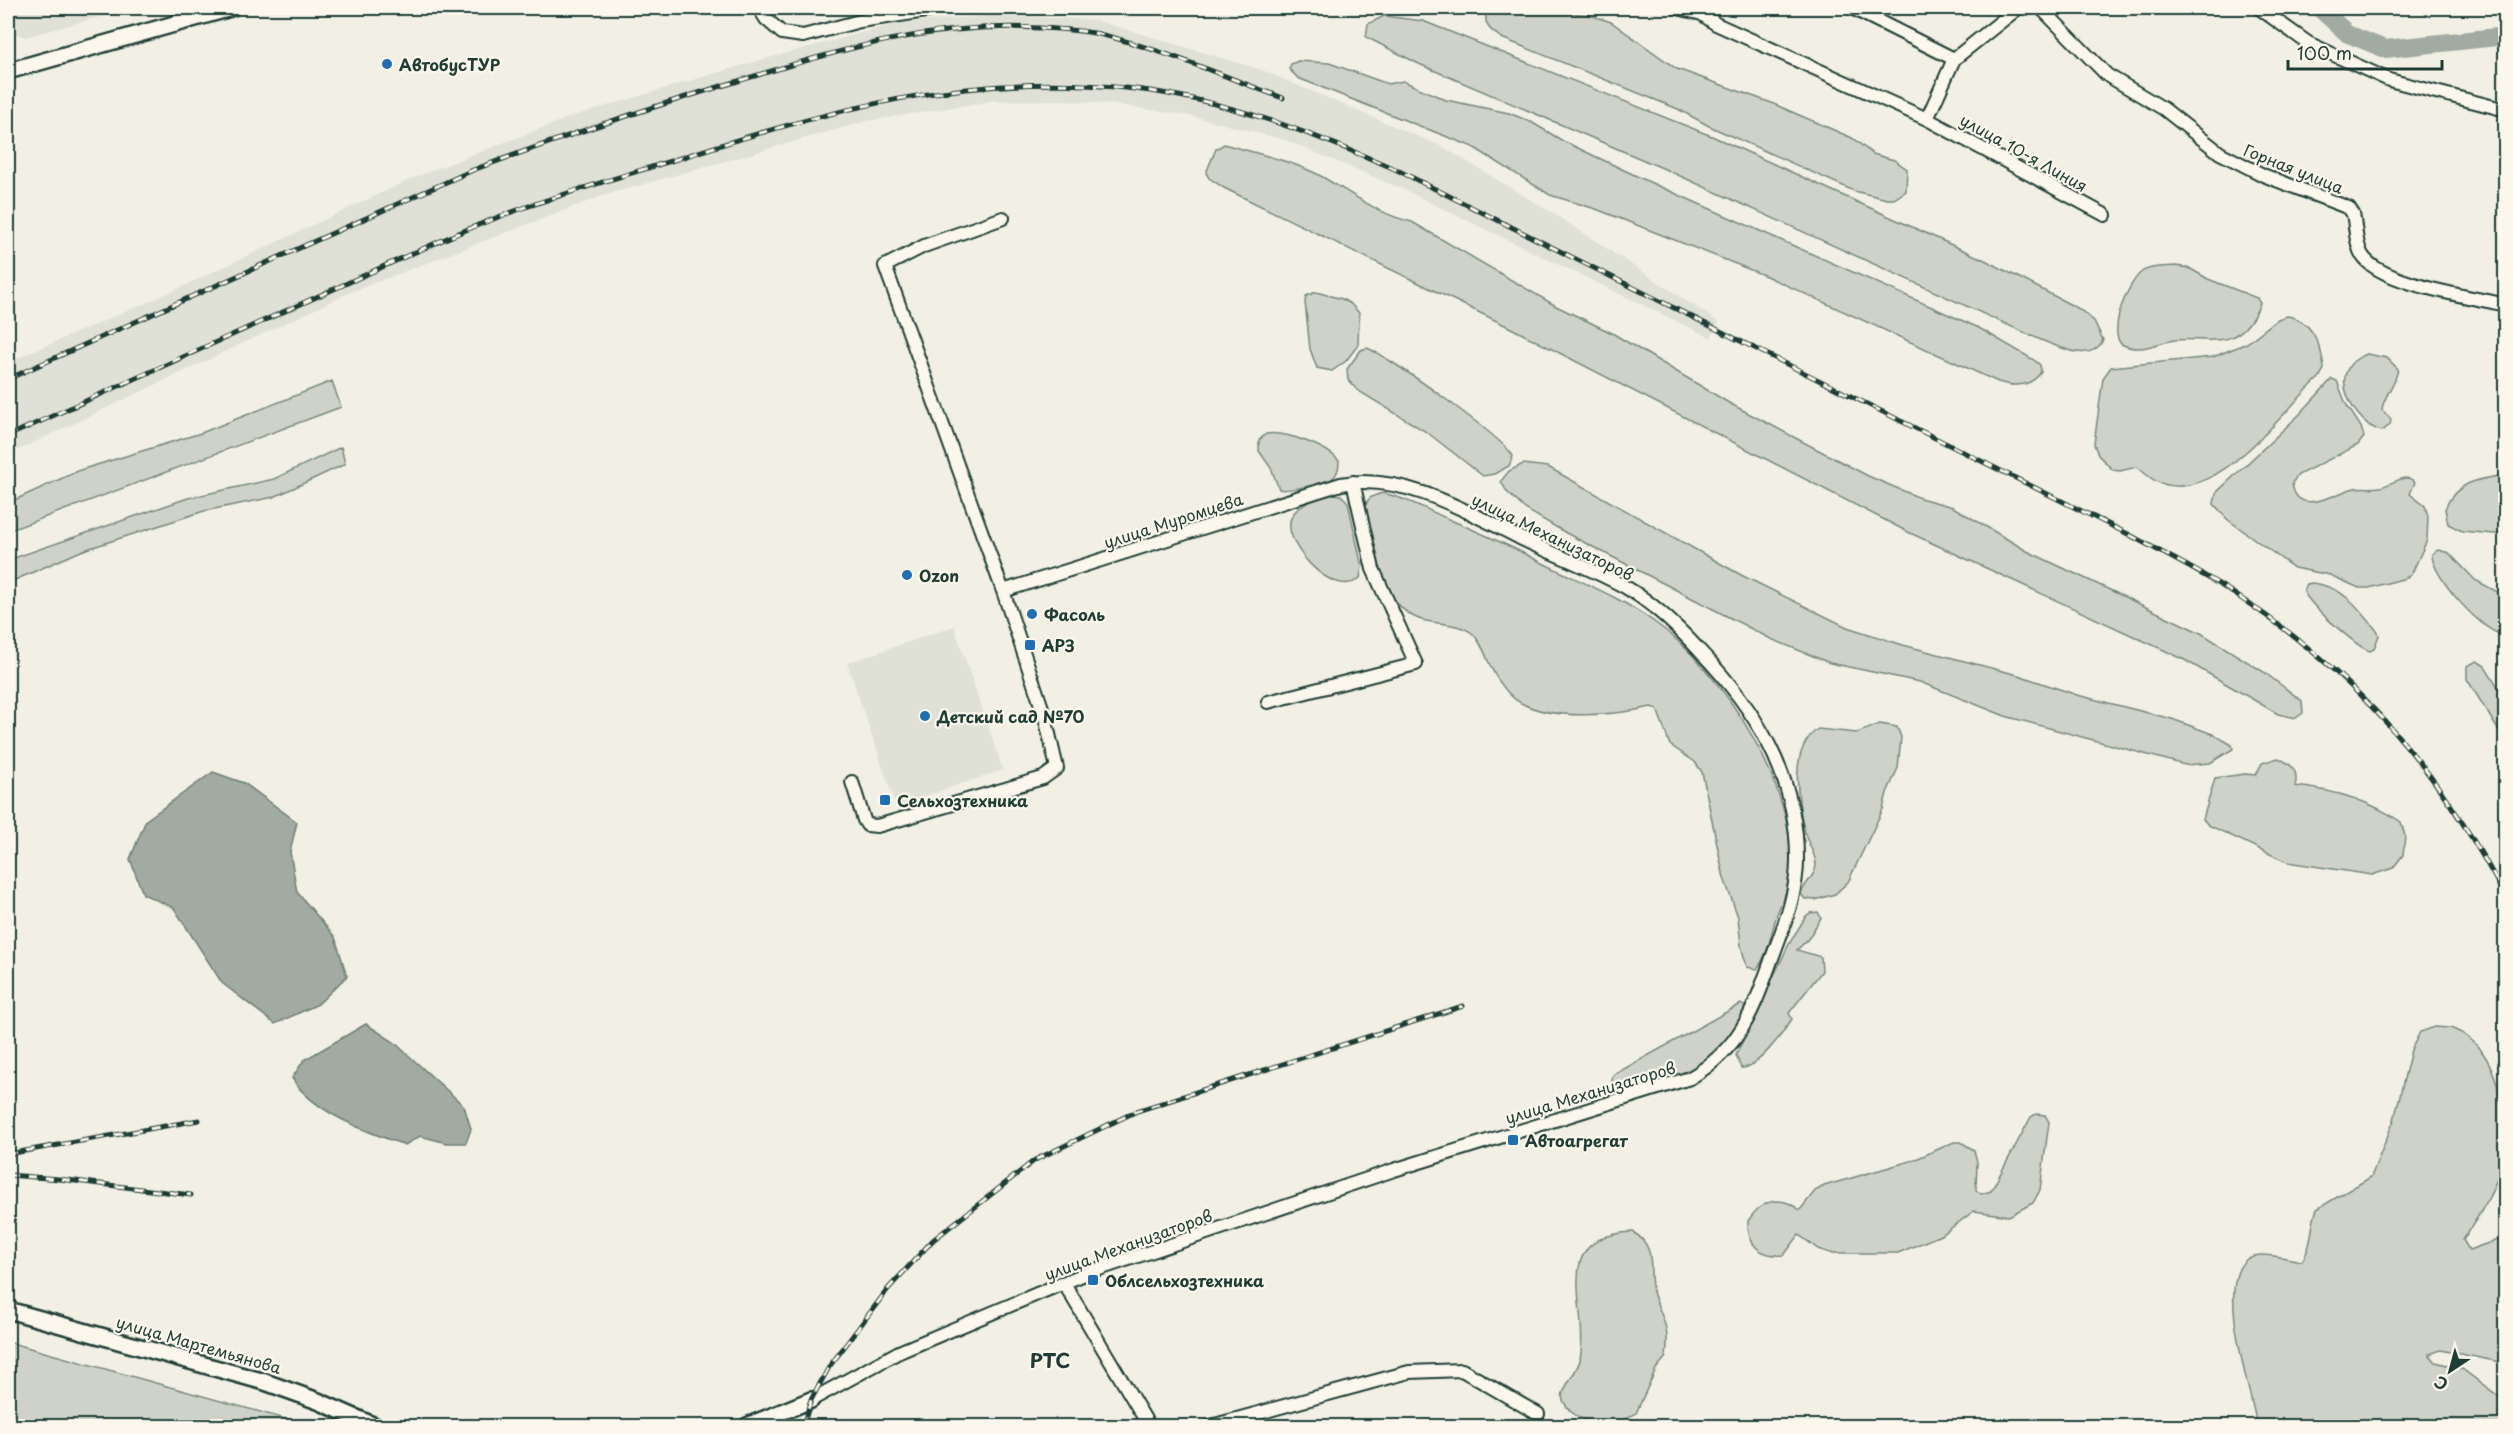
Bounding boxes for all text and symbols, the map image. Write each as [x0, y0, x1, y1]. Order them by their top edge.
scale bar [2288, 33, 2442, 71]
text: 100 m [2297, 39, 2352, 66]
place label: АвтобусТУР [399, 52, 501, 76]
marker: АвтобусТУР [380, 57, 394, 71]
street label: улица 10-я Линия [1956, 107, 2092, 197]
street label: Горная улица [2240, 137, 2348, 199]
street label: улица Муромцева [1100, 486, 1246, 554]
street label: улица Механизаторов [1468, 486, 1638, 586]
place label: Ozon [919, 563, 959, 587]
marker: Ozon [900, 568, 914, 582]
place label: Фасоль [1044, 602, 1105, 626]
marker: Фасоль [1025, 607, 1039, 621]
place label: АРЗ [1042, 633, 1075, 657]
marker: АРЗ [1023, 638, 1037, 652]
place label: Детский сад №70 [936, 704, 1085, 728]
marker: Детский сад №70 [918, 709, 932, 723]
place label: Сельхозтехника [897, 788, 1028, 812]
marker: Сельхозтехника [878, 793, 892, 807]
street label: улица Механизаторов [1502, 1055, 1678, 1129]
place label: Автоагрегат [1525, 1128, 1628, 1152]
marker: Автоагрегат [1506, 1133, 1520, 1147]
street label: улица Механизаторов [1041, 1202, 1215, 1286]
place label: Облсельхозтехника [1105, 1268, 1264, 1292]
marker: Облсельхозтехника [1086, 1273, 1100, 1287]
street label: улица Мартемьянова [114, 1309, 284, 1379]
north arrow [2420, 1341, 2480, 1401]
district label: РТС [1030, 1345, 1070, 1375]
text: С [2429, 1371, 2453, 1397]

